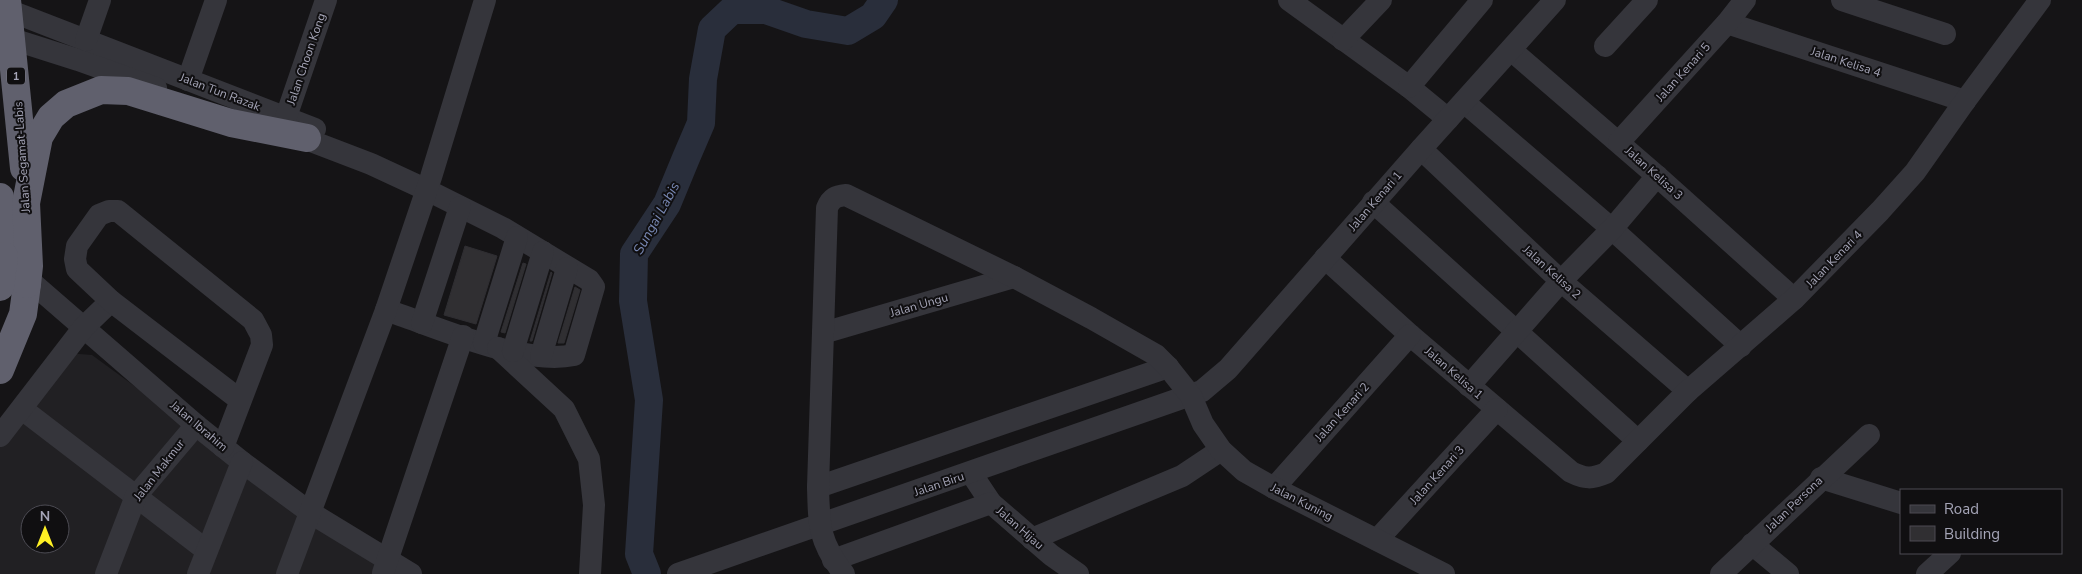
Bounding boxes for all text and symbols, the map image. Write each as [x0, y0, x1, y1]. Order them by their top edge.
street label: Jalan Choon Kong [282, 11, 329, 108]
street label: Jalan Kenari 5 [1652, 39, 1714, 106]
street label: Jalan Kelisa 4 [1808, 43, 1883, 81]
road number: 1 [7, 68, 25, 84]
street label: Jalan Tun Razak [176, 69, 264, 115]
street label: Jalan Segamat-Labis [10, 101, 34, 214]
street label: Jalan Kelisa 3 [1621, 142, 1686, 203]
street label: Jalan Kenari 1 [1344, 168, 1405, 235]
water label: Sungai Labis [629, 178, 684, 258]
street label: Jalan Kenari 4 [1802, 227, 1866, 292]
street label: Jalan Kelisa 2 [1519, 241, 1584, 302]
street label: Jalan Ungu [887, 289, 950, 321]
street label: Jalan Kelisa 1 [1421, 343, 1487, 403]
street label: Jalan Kenari 2 [1311, 379, 1373, 446]
street label: Jalan Ibrahim [166, 397, 231, 455]
street label: Jalan Makmur [129, 435, 189, 505]
street label: Jalan Kenari 3 [1406, 442, 1468, 509]
street label: Jalan Biru [911, 468, 966, 500]
street label: Jalan Persona [1761, 473, 1826, 536]
street label: Jalan Kuning [1267, 479, 1336, 524]
legend [1900, 489, 2062, 554]
text: Road [1944, 499, 1979, 519]
street label: Jalan Hijau [992, 502, 1047, 553]
north arrow [20, 504, 70, 554]
text: N [40, 507, 50, 526]
text: Building [1944, 524, 2000, 544]

